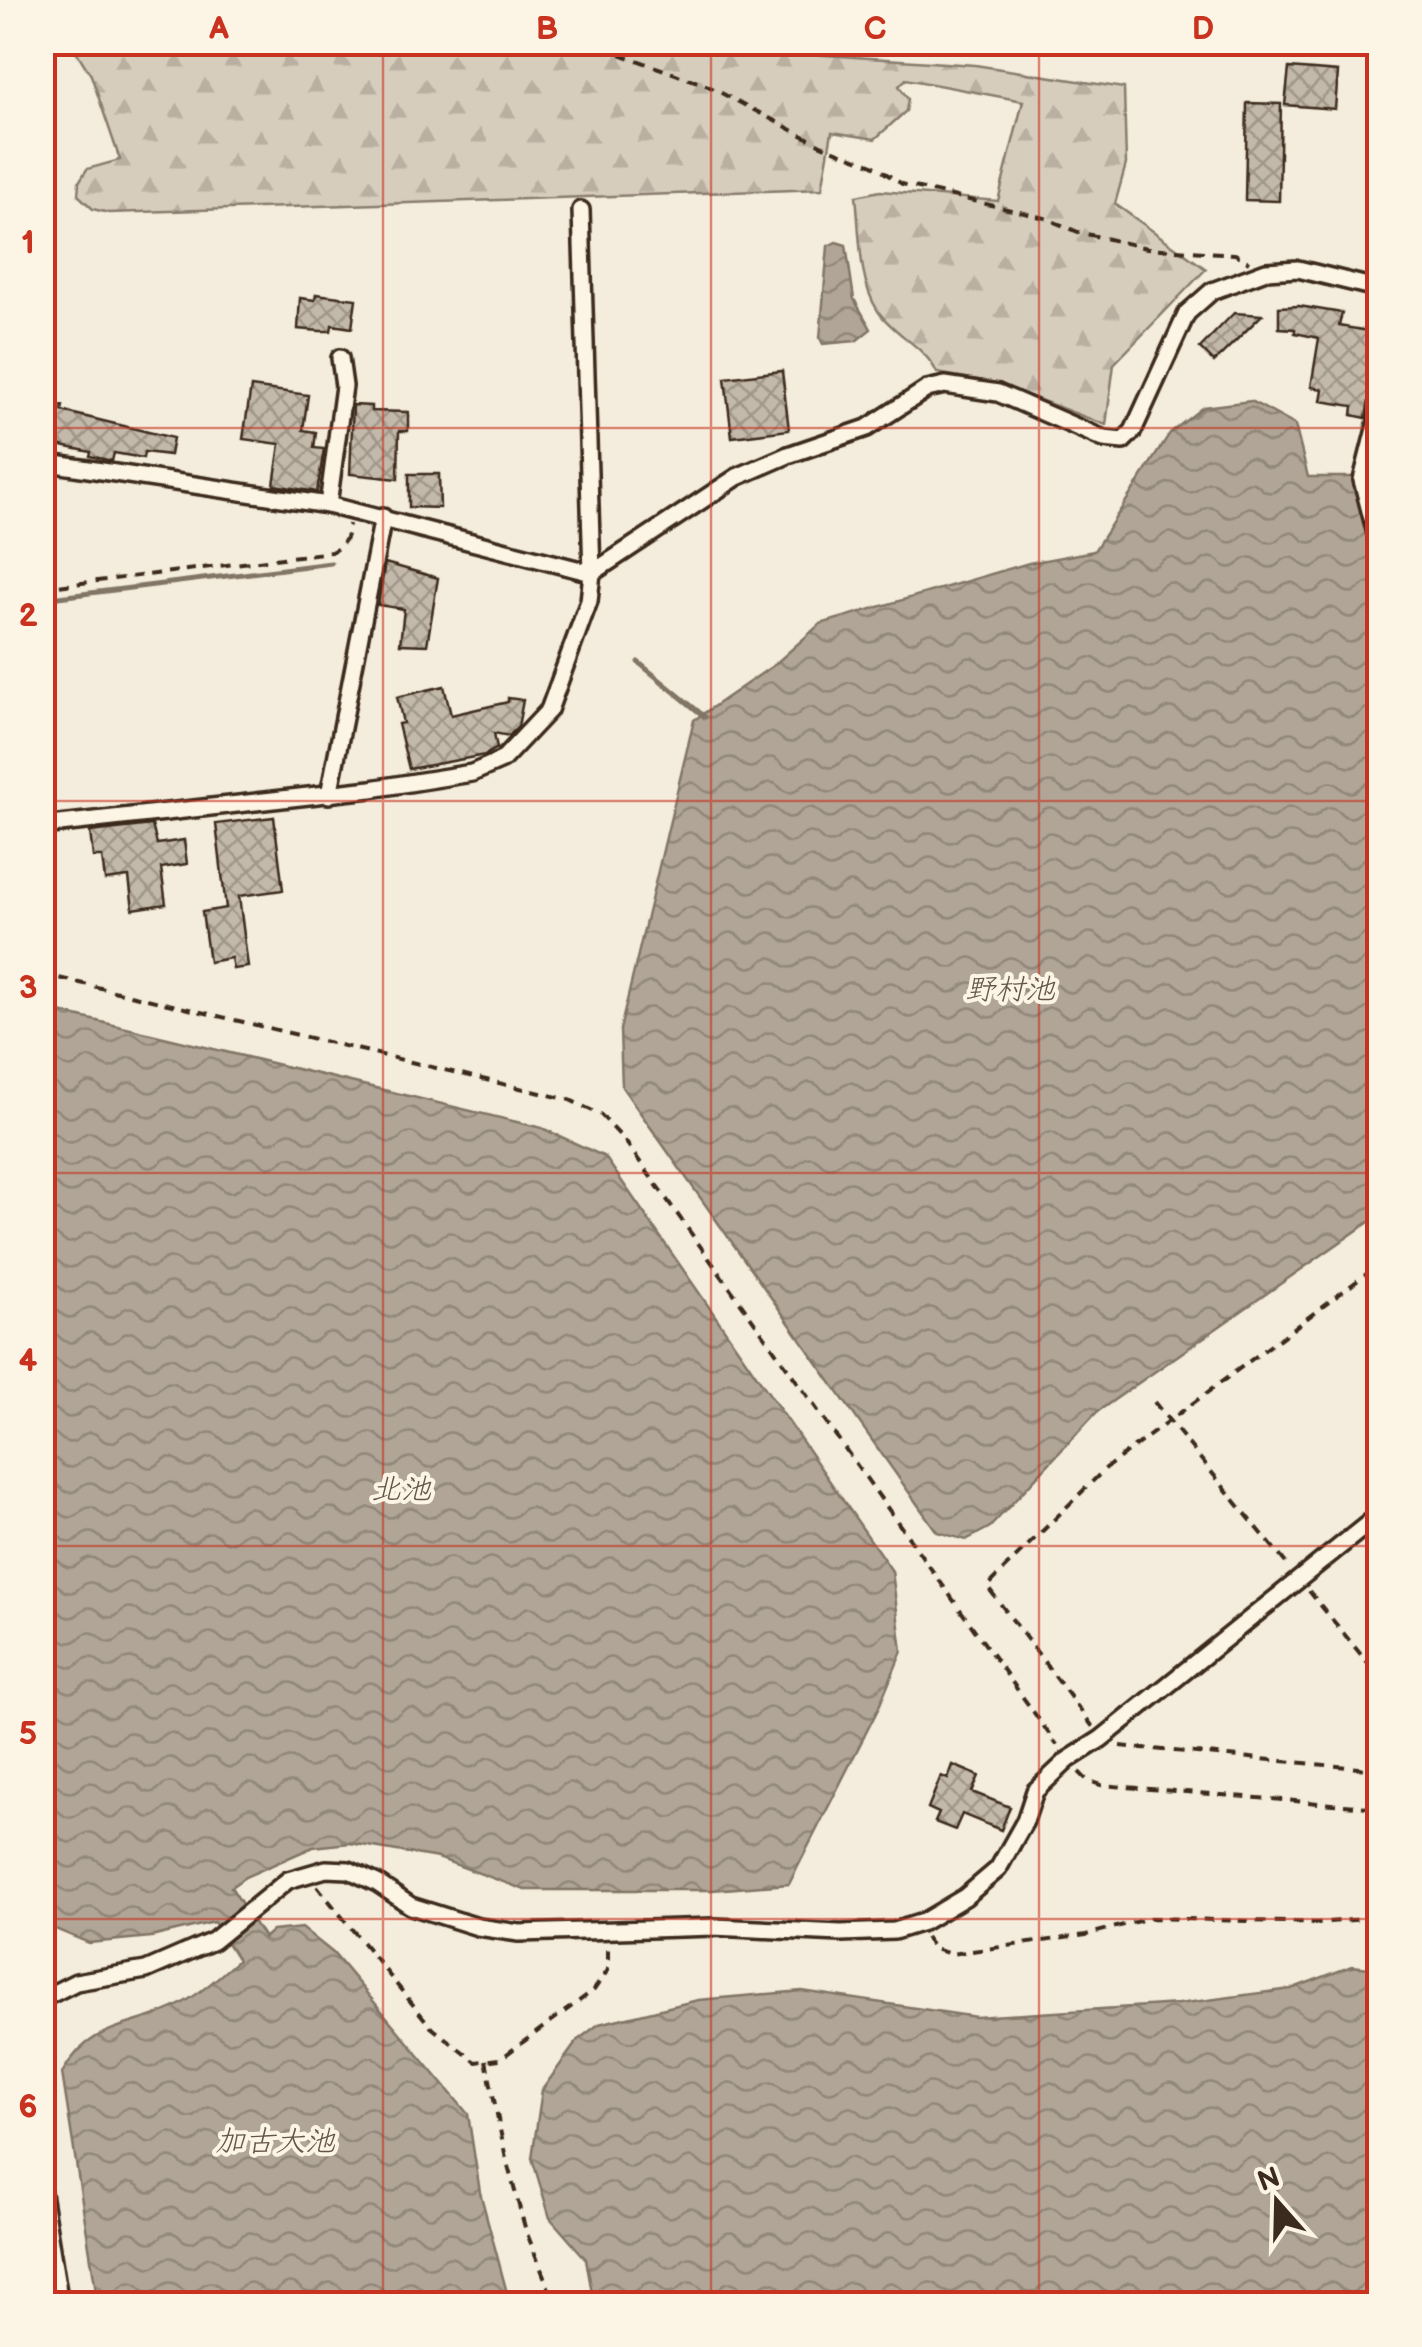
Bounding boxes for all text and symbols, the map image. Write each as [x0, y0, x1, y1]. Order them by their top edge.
text: A [208, 10, 229, 49]
text: B [536, 10, 558, 49]
text: C [864, 10, 886, 49]
text: D [1192, 10, 1214, 49]
text: 1 [21, 224, 35, 263]
text: 2 [18, 597, 38, 636]
text: 3 [19, 969, 37, 1008]
water label: 野村池 [965, 972, 1056, 1008]
text: 4 [19, 1342, 38, 1381]
water label: 北池 [371, 1472, 432, 1508]
text: 5 [19, 1715, 37, 1754]
text: 6 [18, 2088, 38, 2127]
water label: 加古大池 [215, 2124, 336, 2160]
north arrow [1227, 2152, 1327, 2252]
text: N [1253, 2161, 1284, 2199]

